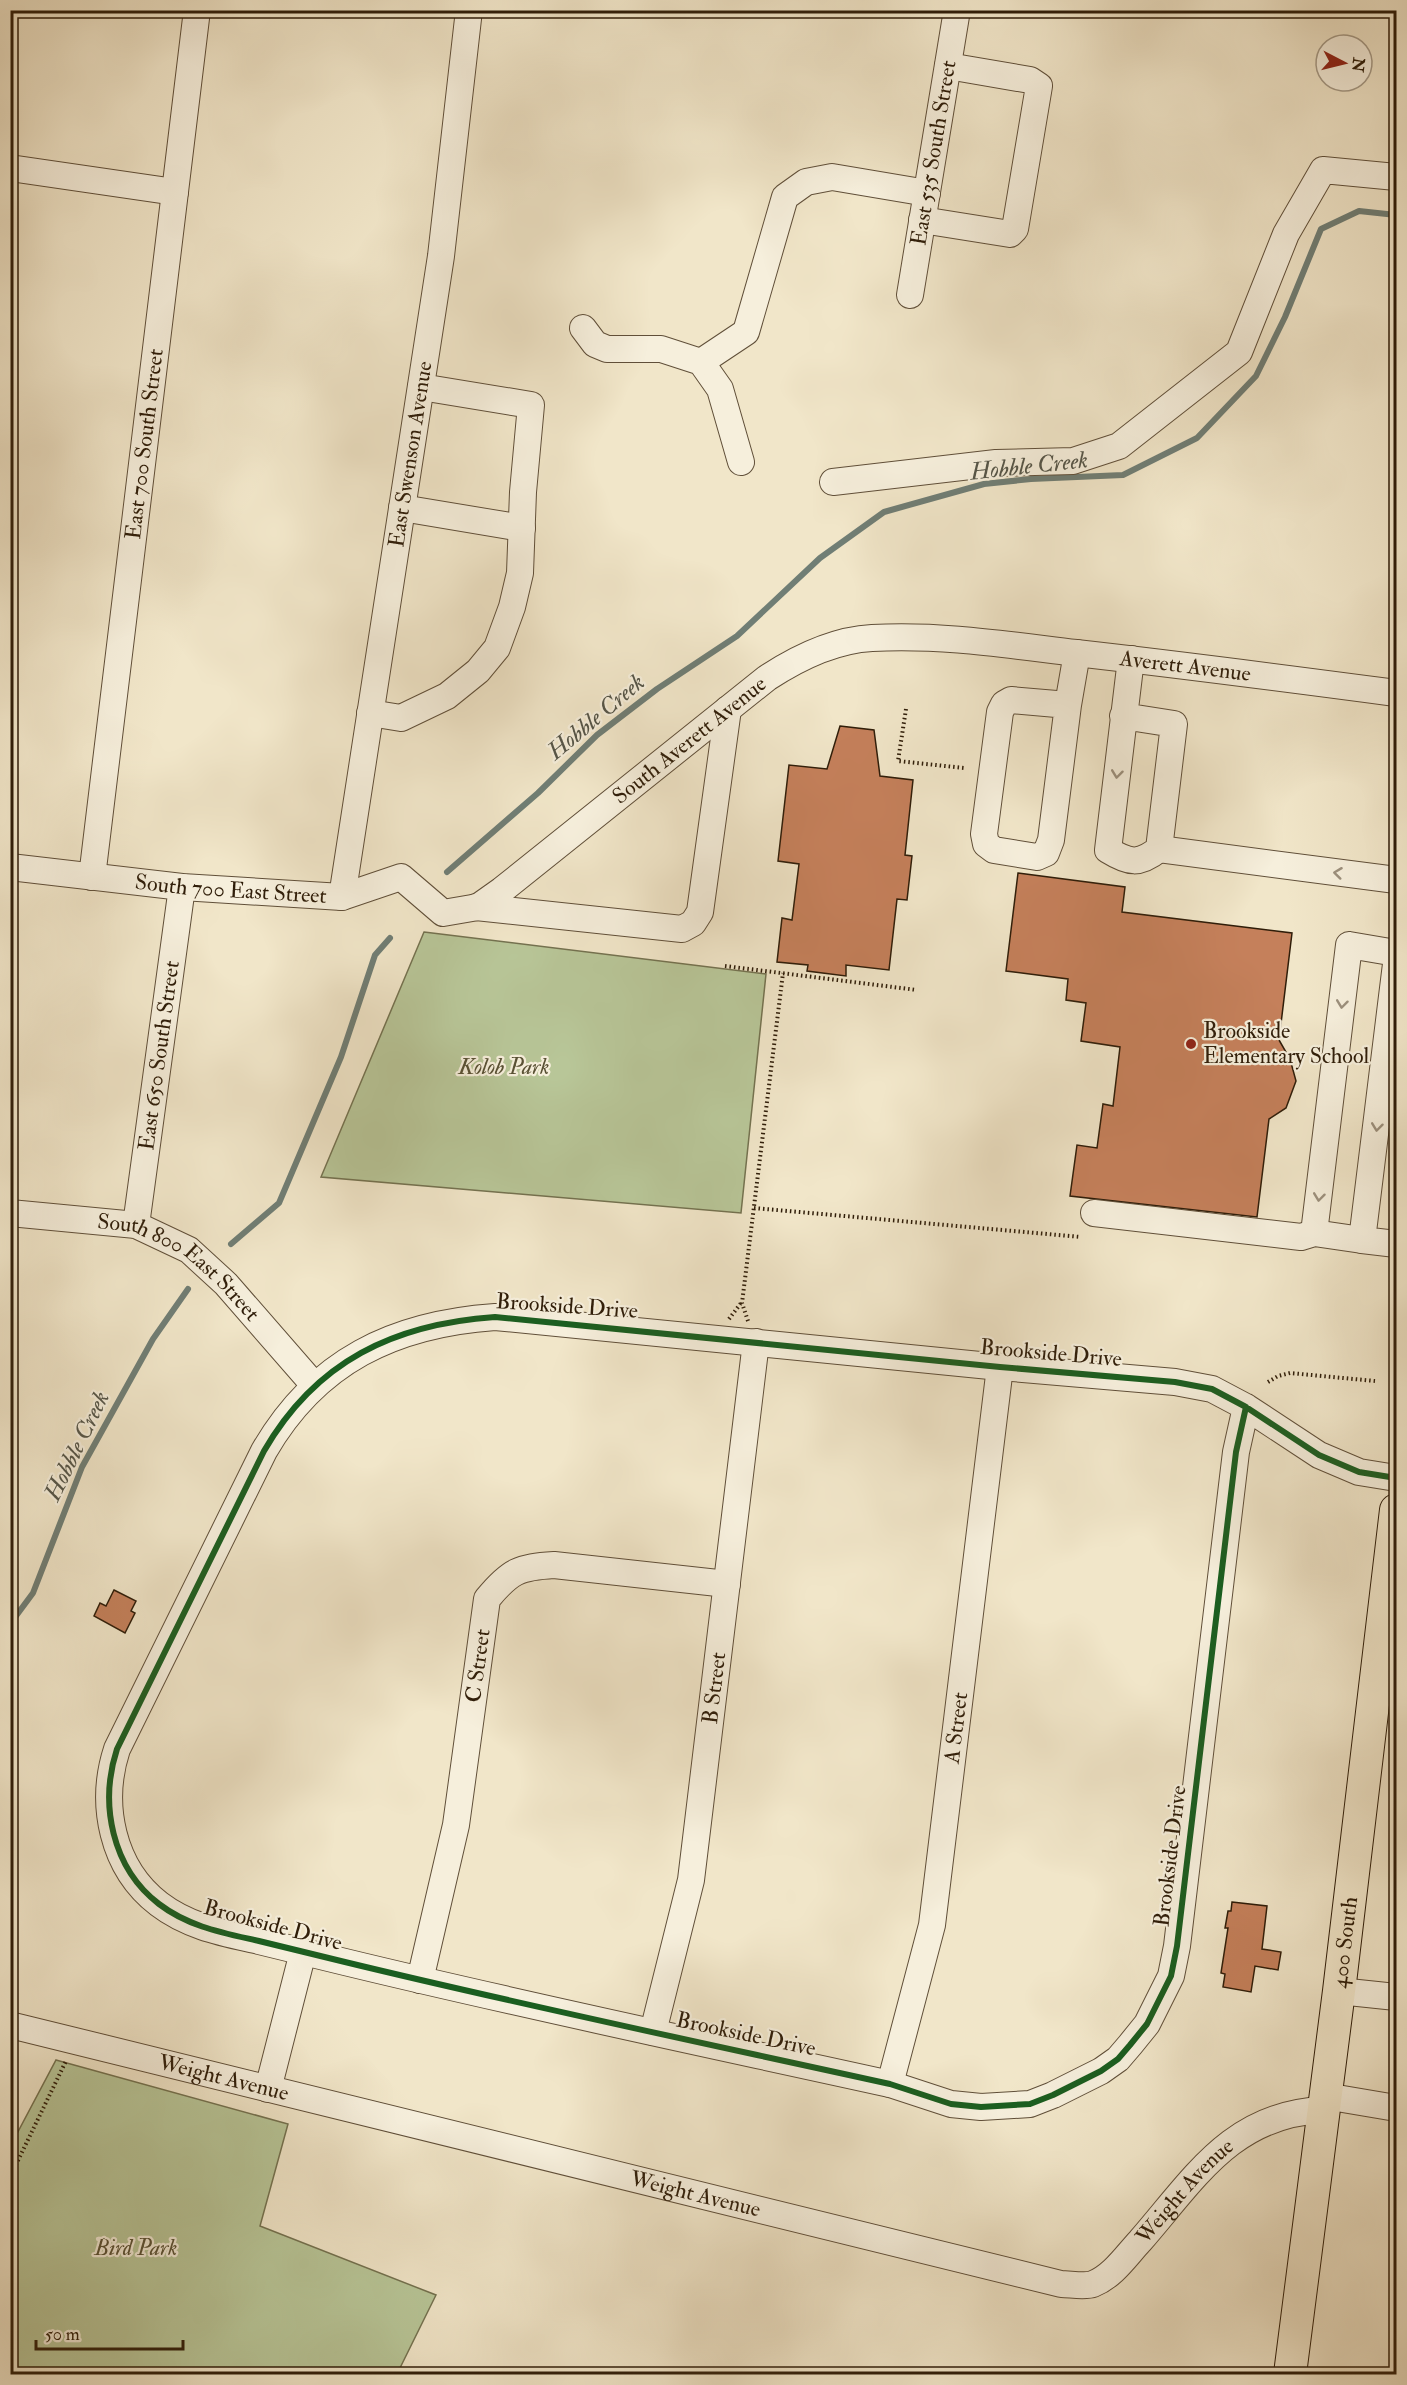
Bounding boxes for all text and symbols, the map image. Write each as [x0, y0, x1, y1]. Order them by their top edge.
north arrow [1314, 33, 1374, 93]
text: N [1347, 55, 1369, 74]
street label: East 535 South Street [904, 58, 962, 248]
street label: East 700 South Street [119, 347, 170, 541]
street label: East Swenson Avenue [382, 359, 439, 549]
water label: Hobble Creek [967, 444, 1090, 488]
street label: Averett Avenue [1117, 644, 1253, 688]
water label: Hobble Creek [540, 667, 651, 768]
street label: South Averett Avenue [607, 670, 772, 810]
one-way arrow [1111, 769, 1123, 778]
one-way arrow [1334, 867, 1343, 879]
street label: South 700 East Street [134, 868, 327, 910]
street label: East 650 South Street [132, 959, 186, 1152]
one-way arrow [1336, 999, 1349, 1008]
place label: Brookside Elementary School [1203, 1017, 1369, 1070]
marker: Brookside Elementary School [1184, 1037, 1198, 1051]
park label: Kolob Park [458, 1053, 549, 1081]
one-way arrow [1371, 1122, 1383, 1131]
one-way arrow [1313, 1193, 1325, 1202]
street label: South 800 East Street [96, 1207, 266, 1327]
street label: Brookside Drive [495, 1287, 639, 1325]
street label: Brookside Drive [979, 1333, 1123, 1373]
water label: Hobble Creek [37, 1386, 117, 1507]
street label: C Street [459, 1627, 497, 1704]
street label: B Street [696, 1651, 732, 1726]
street label: A Street [938, 1691, 974, 1766]
street label: Brookside Drive [1147, 1784, 1193, 1928]
street label: Brookside Drive [201, 1893, 345, 1957]
street label: 400 South [1325, 1895, 1364, 1990]
street label: Brookside Drive [674, 2006, 818, 2062]
street label: Weight Avenue [155, 2048, 292, 2107]
street label: Weight Avenue [1129, 2132, 1239, 2250]
street label: Weight Avenue [626, 2164, 764, 2223]
park label: Bird Park [94, 2234, 177, 2262]
scale bar [36, 2313, 183, 2351]
text: 50 m [45, 2323, 80, 2346]

